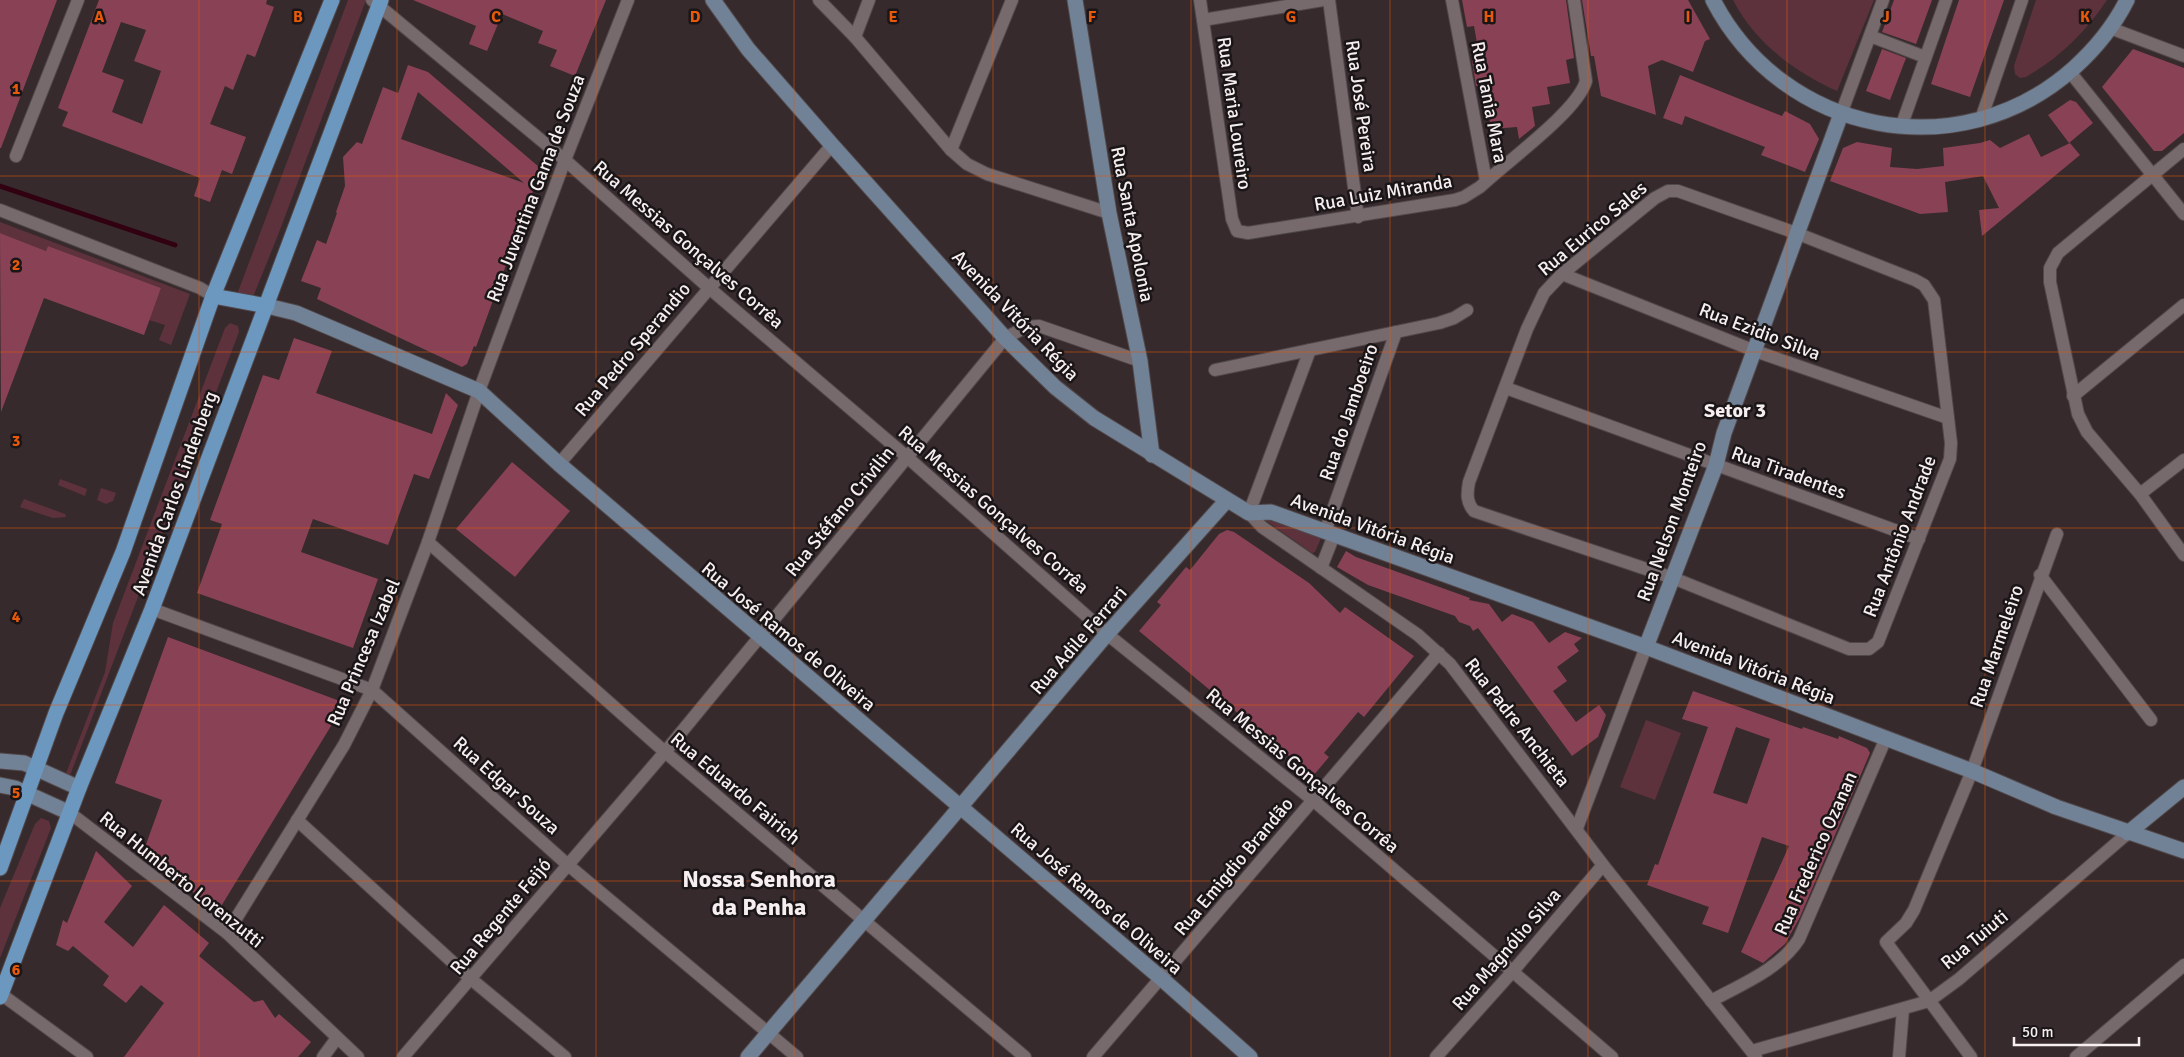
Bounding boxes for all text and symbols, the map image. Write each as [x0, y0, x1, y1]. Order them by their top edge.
text: A [94, 7, 105, 27]
text: B [293, 7, 303, 27]
text: C [491, 7, 501, 27]
text: D [690, 7, 701, 27]
text: E [888, 7, 898, 27]
text: F [1088, 7, 1097, 27]
text: G [1286, 7, 1296, 27]
text: H [1484, 7, 1494, 27]
text: I [1685, 7, 1691, 27]
text: J [1882, 7, 1890, 27]
text: K [2080, 7, 2090, 27]
street label: Rua Maria Loureiro [1211, 35, 1257, 191]
street label: Rua José Pereira [1340, 39, 1382, 174]
street label: Rua Tania Mara [1465, 39, 1513, 165]
street label: Rua Juventina Gama de Souza [481, 71, 591, 306]
text: 1 [12, 79, 21, 99]
street label: Rua Santa Apolonia [1105, 144, 1159, 304]
street label: Rua Messias Gonçalves Corrêa [588, 155, 789, 334]
street label: Rua Luiz Miranda [1312, 169, 1454, 217]
street label: Rua Eurico Sales [1533, 176, 1652, 281]
street label: Avenida Vitória Régia [947, 245, 1084, 386]
text: 2 [12, 255, 20, 275]
street label: Rua Pedro Sperandio [570, 278, 696, 422]
street label: Rua Ezidio Silva [1696, 298, 1824, 366]
street label: Rua do Jamboeiro [1314, 341, 1384, 484]
street label: Avenida Carlos Lindenberg [127, 388, 223, 599]
district label: Setor 3 [1704, 398, 1766, 423]
street label: Rua Messias Gonçalves Corrêa [893, 420, 1094, 599]
text: 3 [12, 431, 20, 451]
street label: Rua Nelson Monteiro [1632, 438, 1712, 605]
street label: Rua Tiradentes [1728, 441, 1849, 505]
street label: Rua Stéfano Crivilin [780, 442, 900, 582]
street label: Rua Antônio Andrade [1858, 452, 1942, 621]
street label: Avenida Vitória Régia [1287, 488, 1458, 570]
street label: Rua José Ramos de Oliveira [696, 557, 880, 717]
street label: Rua Princesa Izabel [322, 575, 406, 730]
street label: Rua Adile Ferrari [1025, 582, 1132, 700]
street label: Rua Marmeleiro [1965, 582, 2029, 711]
text: 4 [12, 607, 21, 627]
street label: Avenida Vitória Régia [1669, 626, 1839, 710]
street label: Rua Padre Anchieta [1459, 653, 1575, 792]
street label: Rua Messias Gonçalves Corrêa [1201, 683, 1404, 859]
street label: Rua Eduardo Fairich [665, 727, 805, 850]
street label: Rua Edgar Souza [448, 731, 565, 840]
street label: Rua Frederico Ozanan [1769, 768, 1863, 939]
text: 5 [12, 783, 20, 803]
street label: Rua Emigdio Brandão [1169, 793, 1299, 941]
street label: Rua Humberto Lorenzutti [94, 806, 268, 953]
street label: Rua José Ramos de Oliveira [1005, 817, 1187, 980]
street label: Rua Regente Feijó [445, 853, 557, 980]
district label: Nossa Senhora da Penha [682, 864, 836, 922]
street label: Rua Magnólio Silva [1447, 884, 1566, 1016]
street label: Rua Tuiuti [1936, 905, 2013, 975]
text: 6 [12, 960, 21, 980]
scale bar [2014, 1014, 2139, 1046]
text: 50 m [2022, 1023, 2053, 1041]

